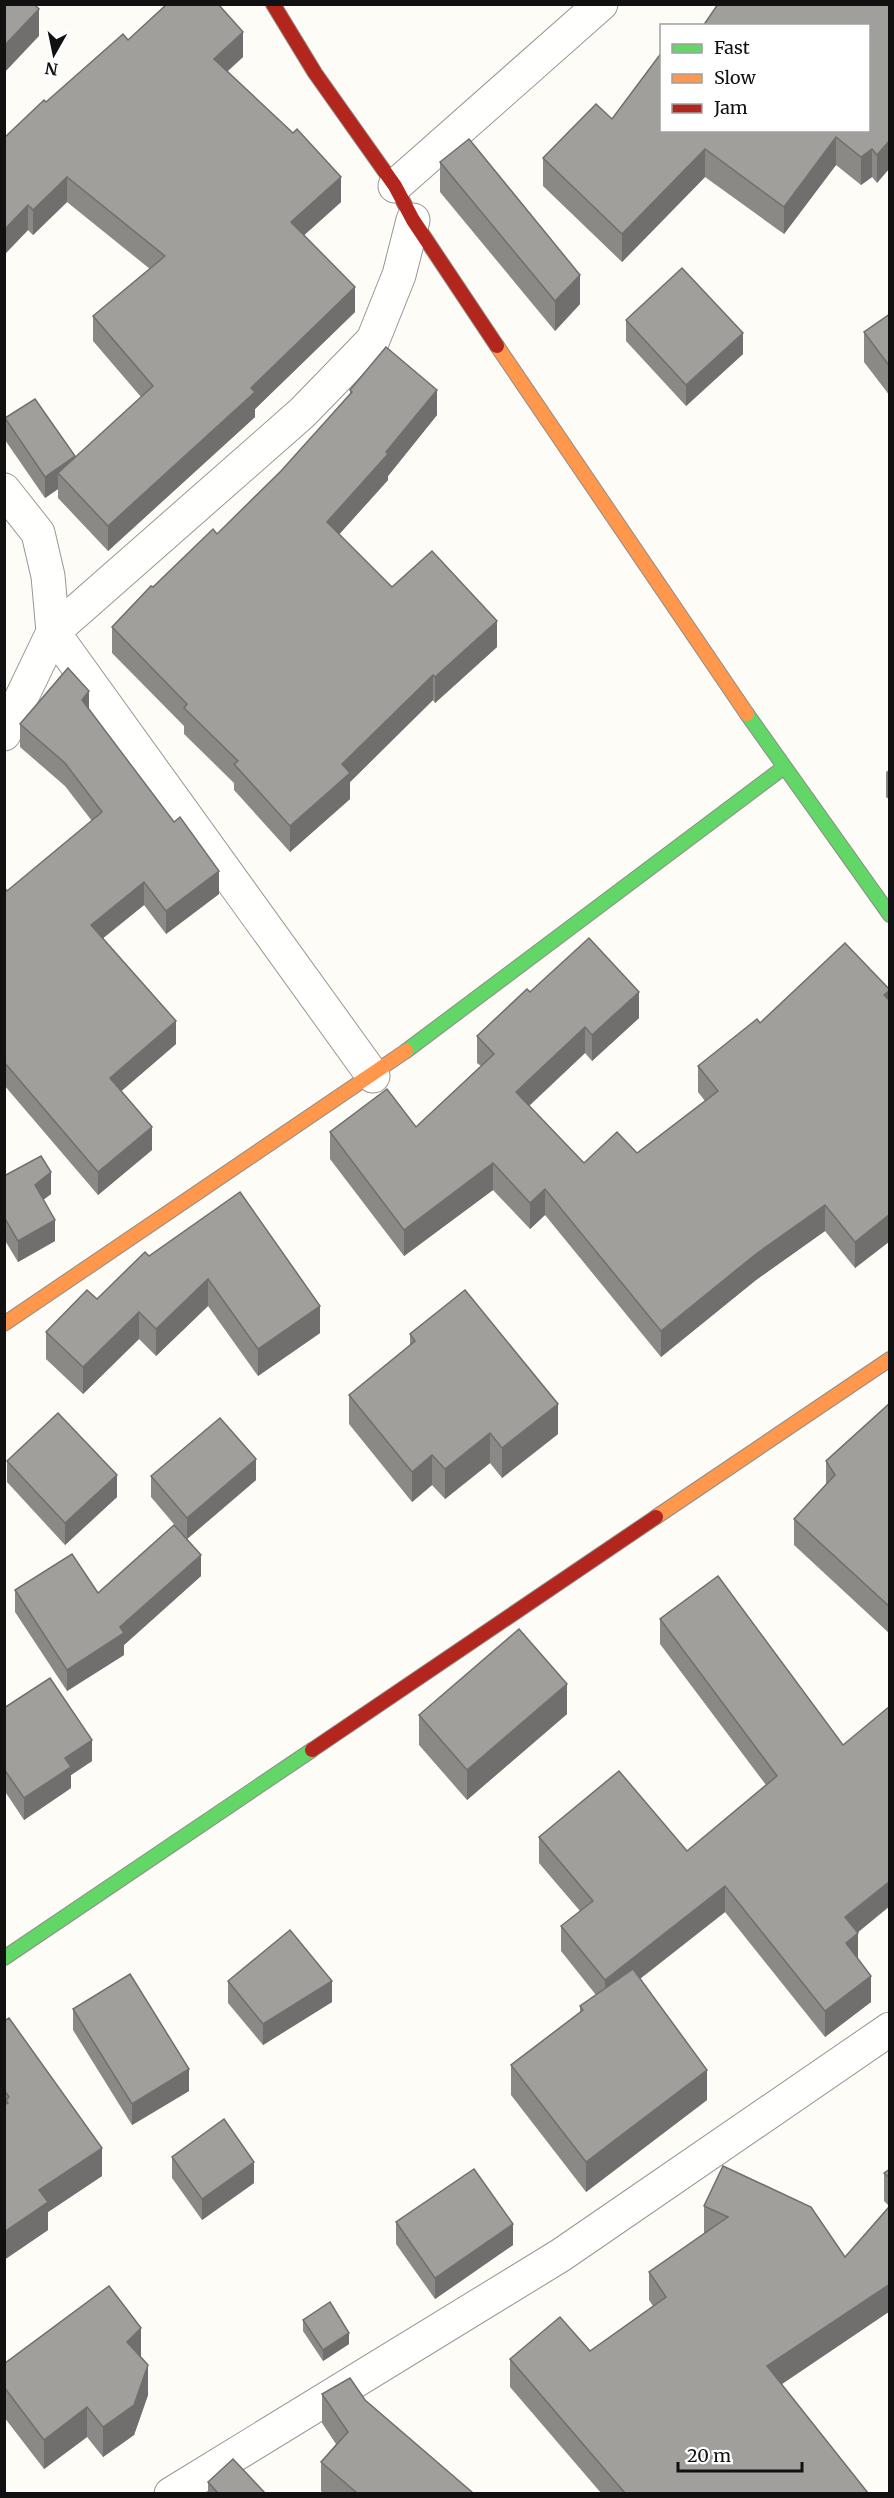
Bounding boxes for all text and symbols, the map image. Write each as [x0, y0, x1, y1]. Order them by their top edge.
north arrow [24, 24, 84, 84]
legend [660, 24, 870, 132]
text: Fast [714, 36, 750, 59]
text: N [43, 58, 59, 80]
text: Slow [714, 66, 757, 89]
text: Jam [713, 96, 748, 119]
scale bar [678, 2435, 802, 2473]
text: 20 m [687, 2444, 731, 2467]

